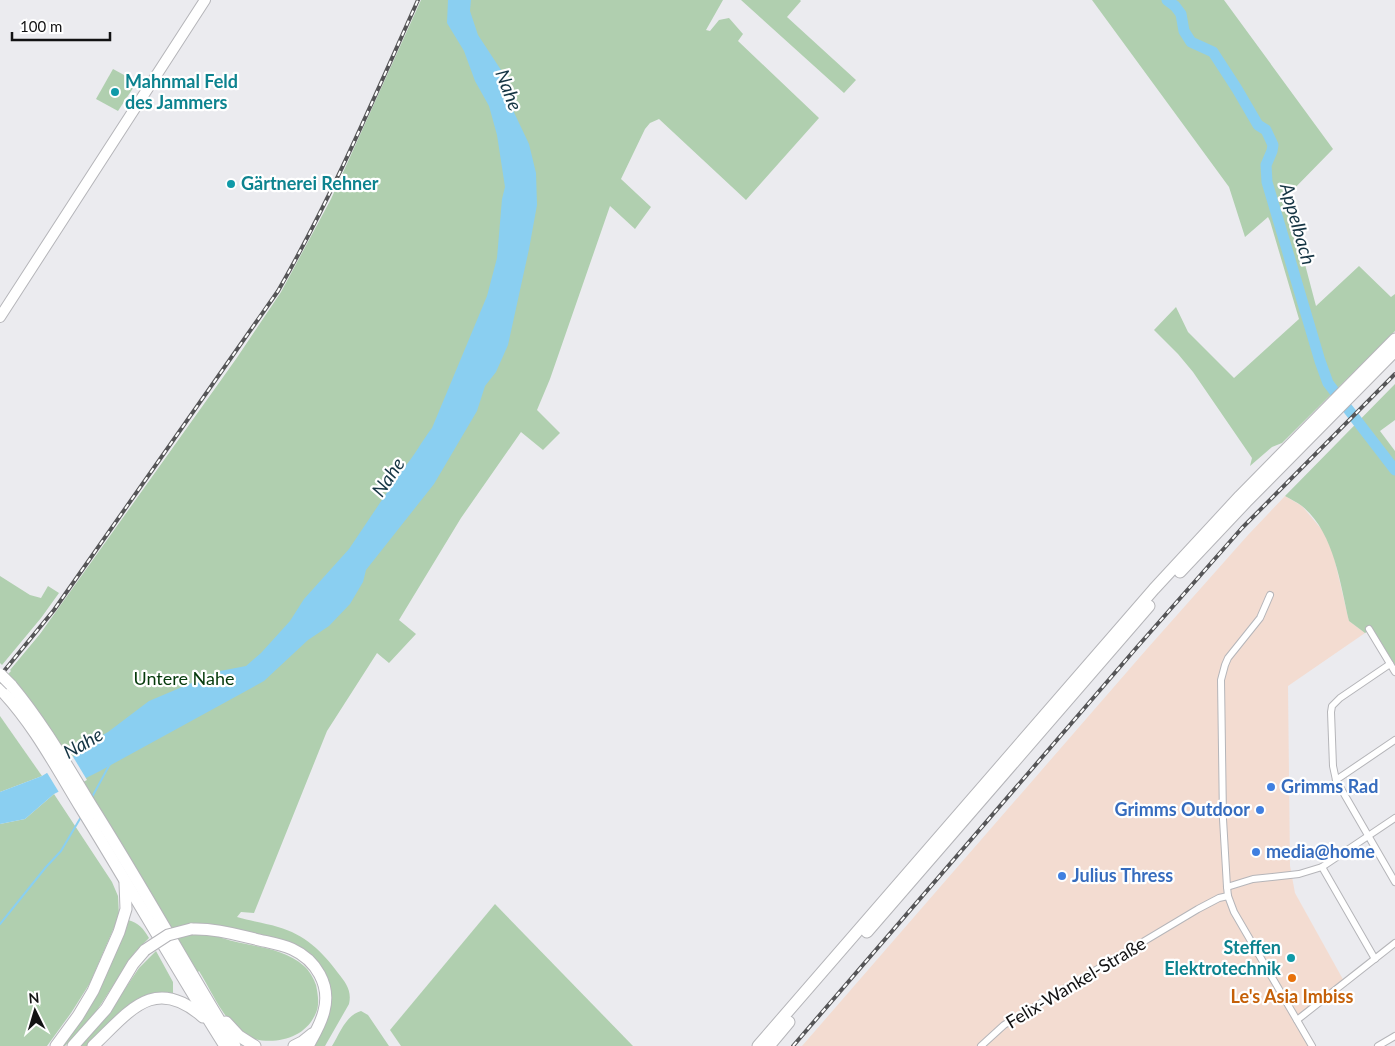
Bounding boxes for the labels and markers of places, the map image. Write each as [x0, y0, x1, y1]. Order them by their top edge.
place label: Mahnmal Feld des Jammers [125, 70, 238, 113]
marker: Mahnmal Feld des Jammers [109, 86, 121, 98]
place label: Gärtnerei Rehner [241, 172, 379, 194]
marker: Gärtnerei Rehner [225, 178, 237, 190]
place label: Grimms Rad [1281, 775, 1378, 797]
marker: Grimms Rad [1265, 781, 1277, 793]
place label: Grimms Outdoor [1114, 798, 1250, 820]
marker: Grimms Outdoor [1254, 804, 1266, 816]
place label: media@home [1266, 840, 1375, 862]
marker: media@home [1250, 846, 1262, 858]
place label: Julius Thress [1072, 864, 1173, 886]
marker: Julius Thress [1056, 870, 1068, 882]
place label: Steffen Elektrotechnik [1164, 936, 1281, 979]
marker: Steffen Elektrotechnik [1285, 952, 1297, 964]
marker: Le's Asia Imbiss [1286, 972, 1298, 984]
place label: Le's Asia Imbiss [1231, 985, 1353, 1007]

